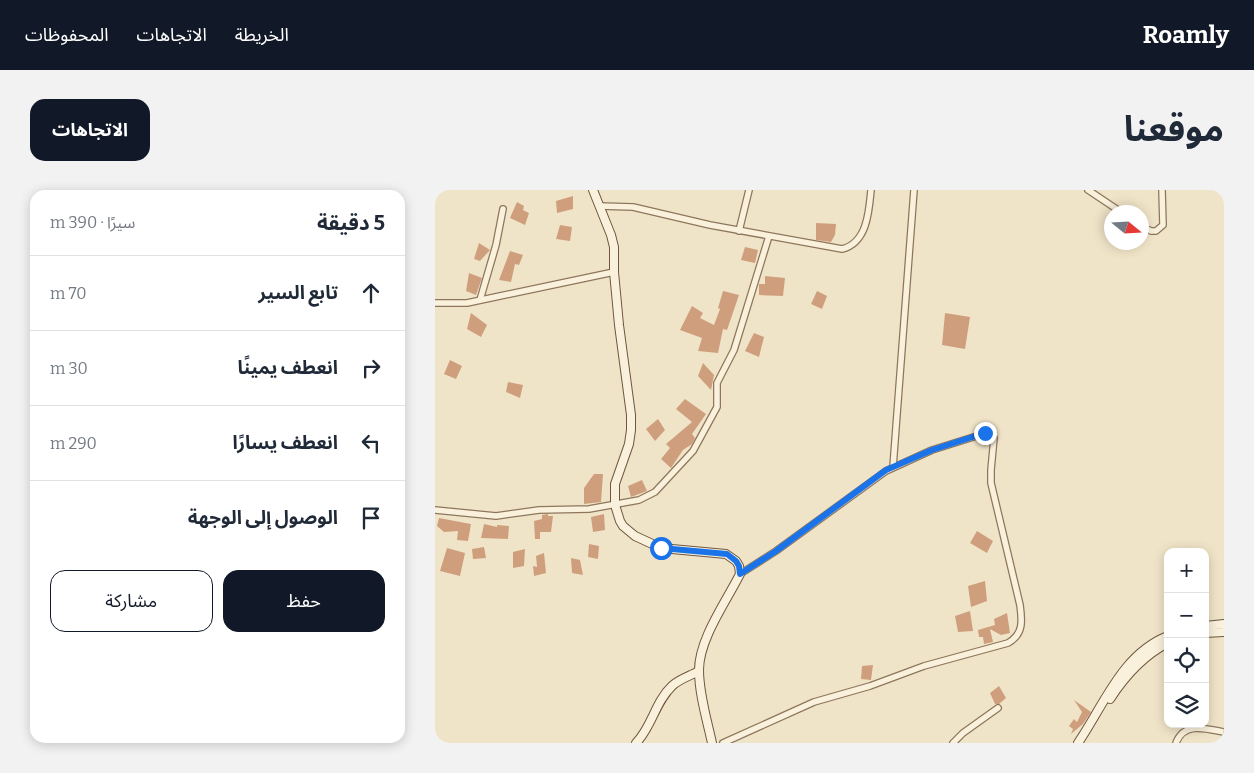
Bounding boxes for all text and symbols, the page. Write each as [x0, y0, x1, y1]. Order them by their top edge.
text: Roamly [1143, 21, 1229, 49]
text: المحفوظات [25, 24, 109, 46]
text: الاتجاهات [137, 24, 207, 46]
text: الخريطة [235, 24, 289, 46]
button: الاتجاهات [30, 99, 150, 161]
text: موقعنا [1124, 108, 1224, 150]
north arrow [1104, 205, 1149, 250]
text: 5 دقيقة [317, 210, 385, 236]
text: سيرًا · 390 m [50, 213, 135, 232]
icon: ahead [357, 279, 385, 307]
text: تابع السير [258, 281, 338, 304]
text: 70 m [50, 284, 86, 303]
icon: right [357, 354, 385, 382]
text: انعطف يمينًا [237, 356, 338, 379]
text: 30 m [50, 359, 88, 378]
route end [974, 422, 997, 445]
icon: left [357, 429, 385, 457]
text: انعطف يسارًا [233, 431, 338, 454]
text: 290 m [50, 434, 97, 453]
icon: arrive [357, 504, 385, 532]
text: الوصول إلى الوجهة [188, 506, 338, 529]
route start [650, 537, 673, 560]
map controls [1164, 548, 1209, 728]
button: + [1164, 548, 1209, 593]
button: مشاركة [50, 570, 213, 632]
button: حفظ [223, 570, 385, 632]
button: − [1164, 593, 1209, 638]
button: locate [1164, 638, 1209, 683]
button: layers [1164, 683, 1209, 728]

